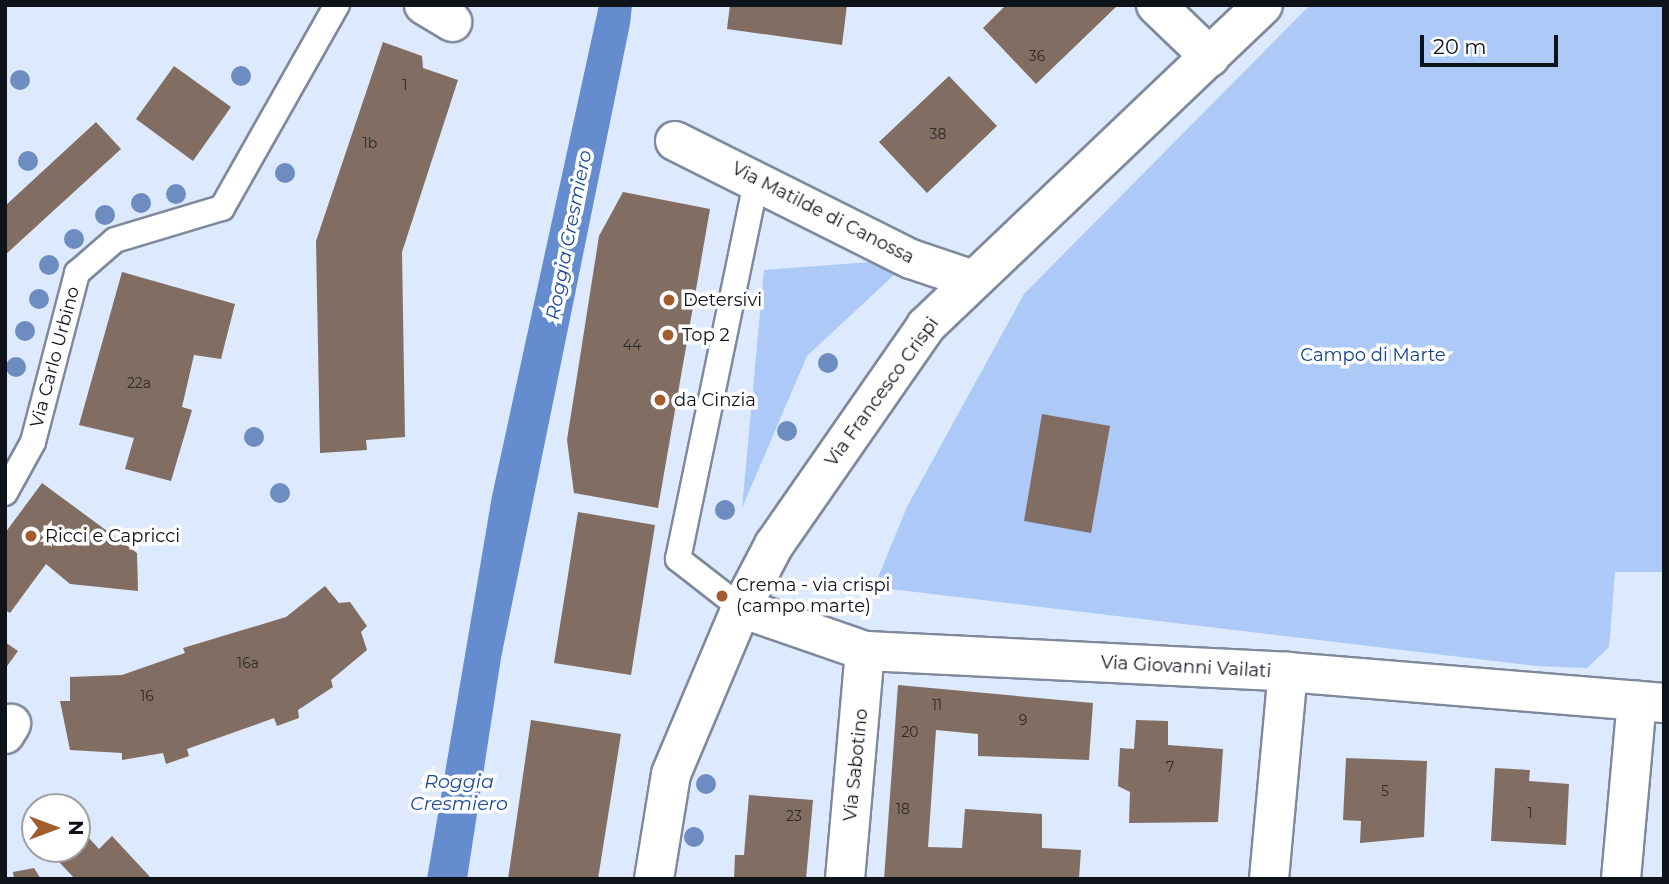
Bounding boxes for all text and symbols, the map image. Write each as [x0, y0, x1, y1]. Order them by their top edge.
scale bar [1424, 21, 1562, 65]
text: 20 m [1433, 34, 1487, 59]
house number: 36 [1029, 48, 1045, 64]
house number: 1 [402, 77, 408, 93]
house number: 38 [930, 126, 946, 142]
house number: 1b [363, 135, 377, 151]
water label: Roggia Cresmiero [541, 148, 597, 322]
street label: Via Matilde di Canossa [728, 158, 918, 268]
street label: Via Carlo Urbino [26, 284, 84, 430]
place label: Detersivi [683, 289, 762, 311]
marker: Detersivi [661, 292, 677, 308]
street label: Via Francesco Crispi [821, 313, 943, 471]
place label: Top 2 [682, 324, 730, 346]
marker: Top 2 [660, 327, 676, 343]
house number: 44 [623, 337, 641, 353]
park label: Campo di Marte [1300, 344, 1446, 366]
house number: 22a [127, 375, 151, 391]
place label: da Cinzia [674, 389, 756, 411]
marker: da Cinzia [652, 392, 668, 408]
place label: Ricci e Capricci [45, 525, 180, 547]
marker: Ricci e Capricci [23, 528, 39, 544]
place label: Crema - via crispi (campo marte) [736, 575, 890, 618]
marker: Crema - via crispi (campo marte) [714, 588, 730, 604]
street label: Via Giovanni Vailati [1100, 652, 1272, 682]
house number: 16a [237, 655, 259, 671]
house number: 16 [140, 688, 154, 704]
house number: 11 [932, 697, 942, 713]
street label: Via Sabotino [839, 708, 873, 822]
house number: 9 [1019, 712, 1027, 728]
house number: 20 [901, 724, 919, 740]
house number: 7 [1166, 759, 1174, 775]
water label: Roggia Cresmiero [410, 771, 508, 815]
house number: 5 [1381, 783, 1389, 799]
north arrow [21, 793, 91, 863]
house number: 18 [896, 801, 910, 817]
house number: 1 [1527, 805, 1533, 821]
house number: 23 [786, 808, 802, 824]
text: N [64, 820, 87, 836]

